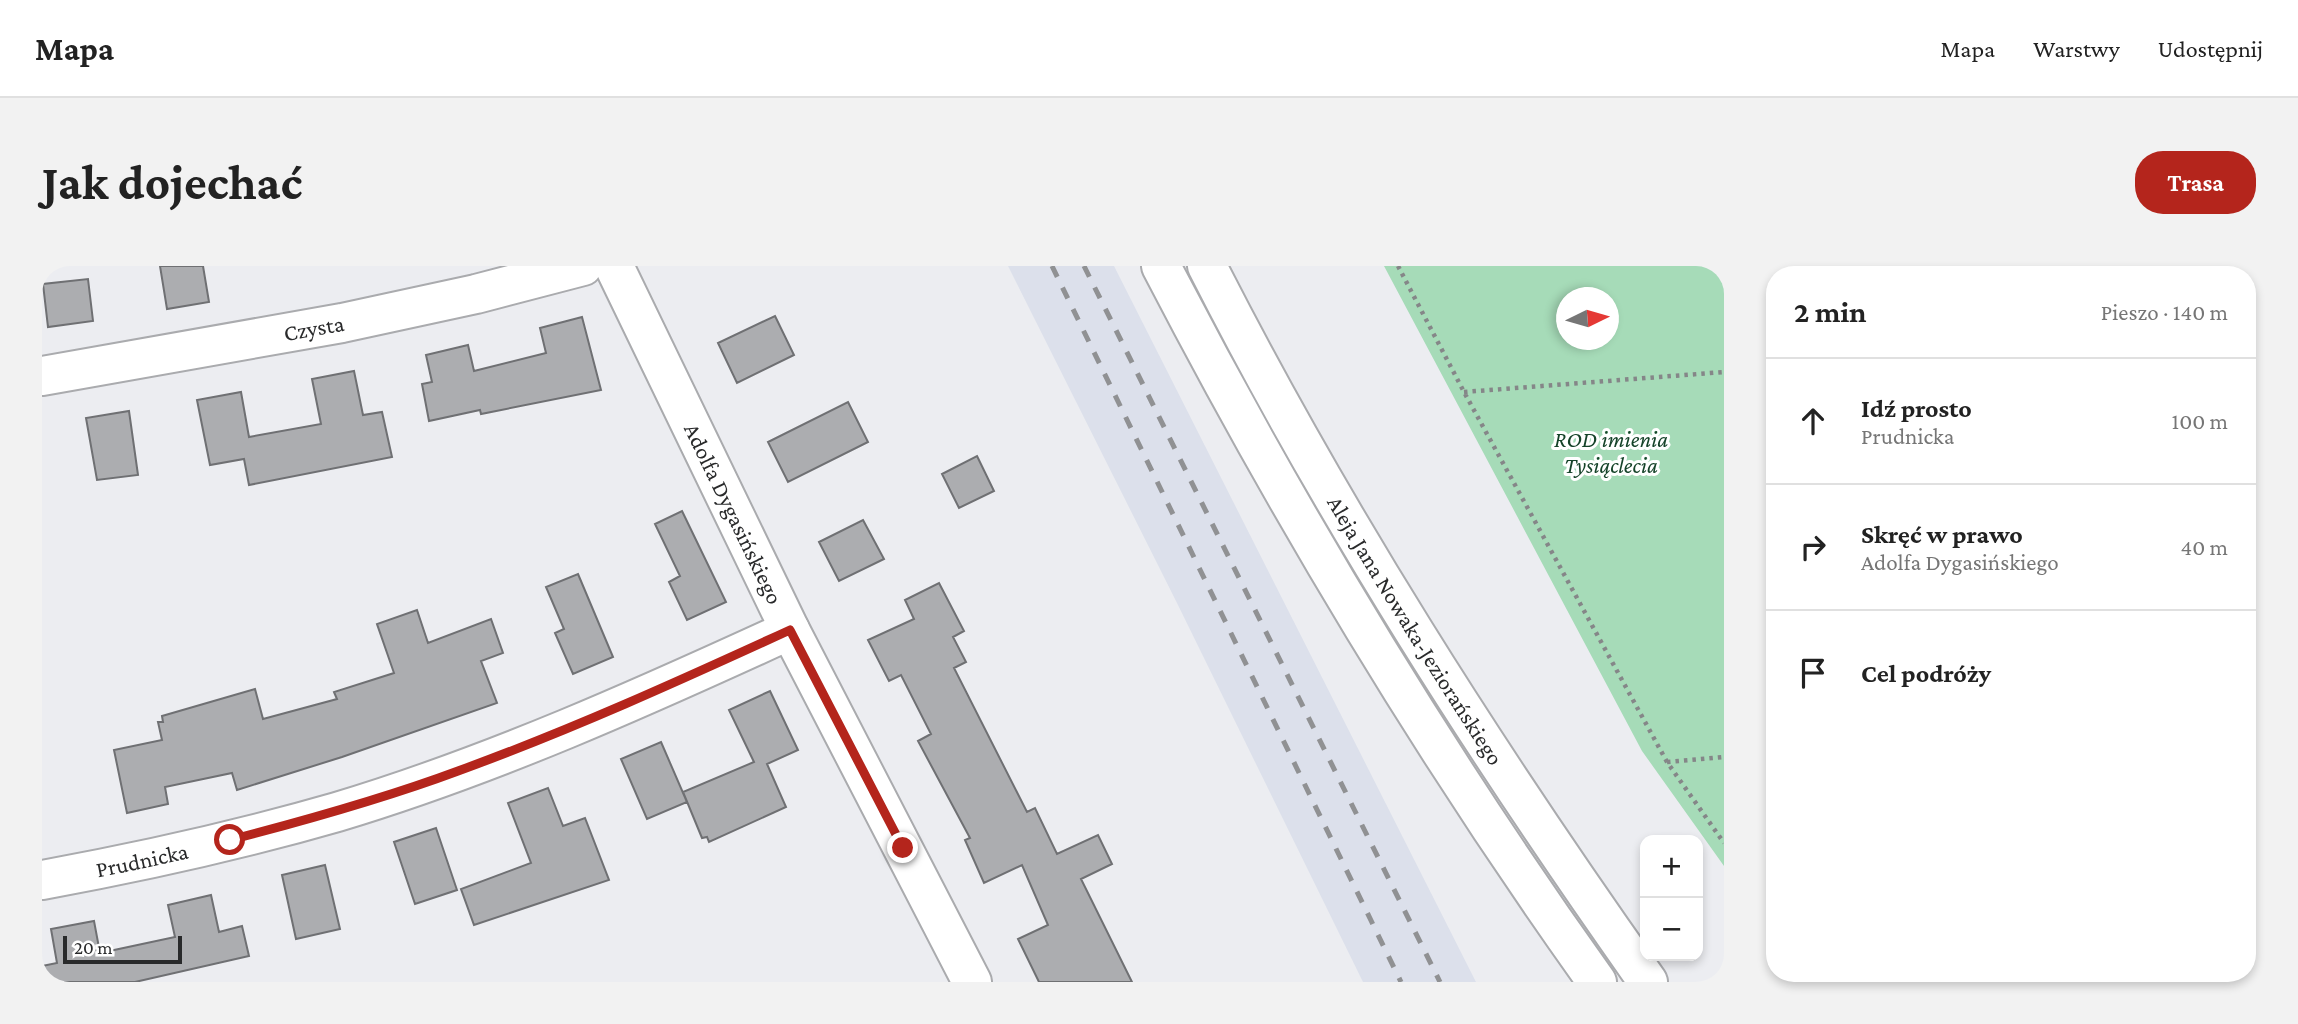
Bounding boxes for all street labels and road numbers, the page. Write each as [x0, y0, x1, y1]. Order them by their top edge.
street label: Czysta [282, 310, 346, 346]
street label: Adolfa Dygasińskiego [679, 419, 788, 608]
street label: Aleja Jana Nowaka-Jeziorańskiego [1322, 491, 1509, 770]
street label: Prudnicka [94, 838, 191, 882]

